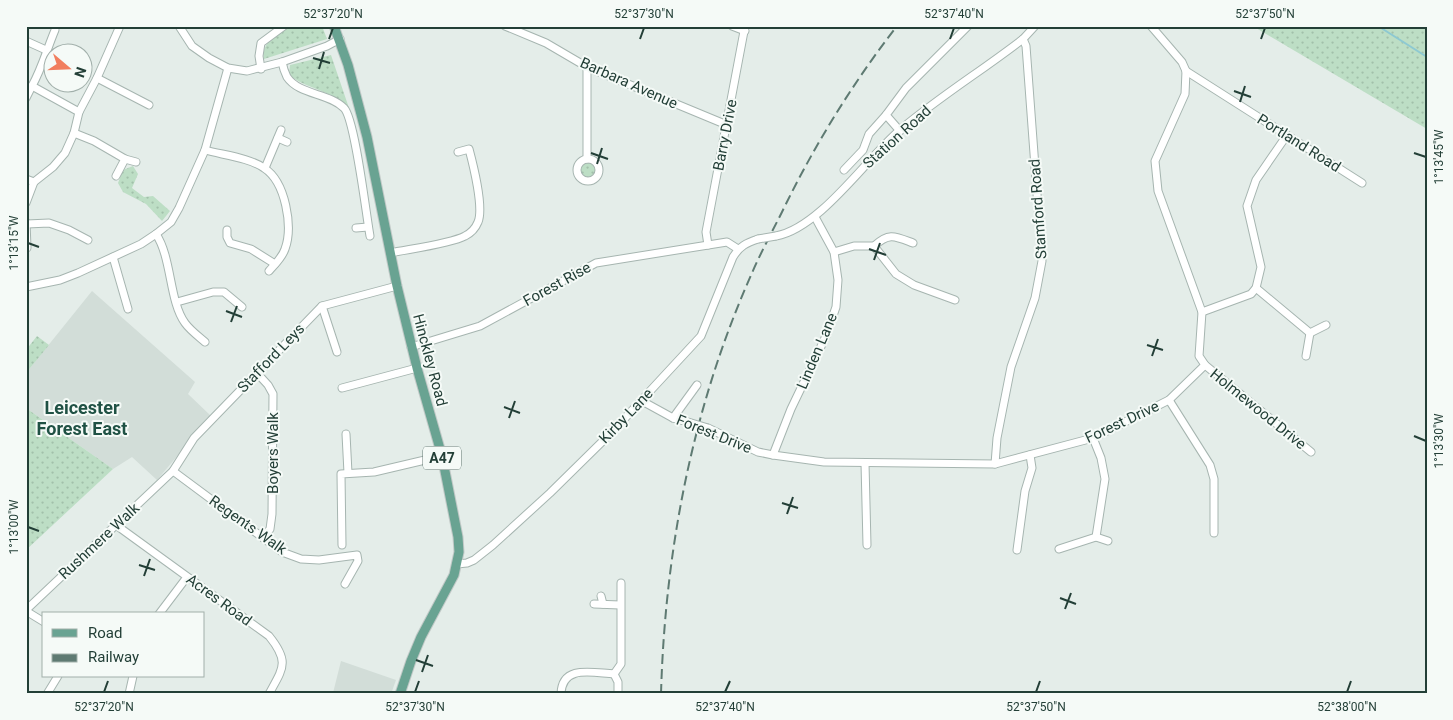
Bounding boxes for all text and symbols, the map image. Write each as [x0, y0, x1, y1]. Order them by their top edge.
text: 52°37'20"N [303, 7, 363, 21]
text: 52°37'30"N [614, 7, 674, 21]
text: 52°37'40"N [924, 7, 984, 21]
text: 52°37'50"N [1235, 7, 1295, 21]
north arrow [42, 42, 92, 92]
street label: Barbara Avenue [577, 53, 681, 113]
text: N [71, 65, 89, 80]
street label: Barry Drive [709, 98, 741, 172]
street label: Station Road [859, 102, 935, 172]
street label: Portland Road [1254, 110, 1344, 176]
text: 1°13'45"W [1432, 129, 1446, 184]
street label: Stamford Road [1026, 158, 1050, 260]
text: 1°13'15"W [7, 215, 21, 270]
street label: Forest Rise [520, 258, 594, 310]
street label: Linden Lane [793, 310, 841, 392]
street label: Hinckley Road [409, 312, 451, 408]
street label: Stafford Leys [234, 320, 308, 396]
street label: Holmewood Drive [1206, 365, 1310, 453]
street label: Kirby Lane [595, 385, 657, 447]
district label: Leicester Forest East [37, 397, 127, 439]
street label: Forest Drive [1082, 397, 1162, 447]
street label: Forest Drive [674, 411, 754, 457]
street label: Boyers Walk [264, 412, 282, 494]
text: 1°13'30"W [1432, 413, 1446, 468]
road number: A47 [423, 446, 461, 469]
street label: Regents Walk [206, 492, 291, 559]
text: 1°13'00"W [7, 499, 21, 554]
street label: Rushmere Walk [55, 499, 143, 583]
street label: Acres Road [183, 570, 255, 630]
legend [42, 612, 205, 678]
text: Road [88, 624, 122, 642]
text: Railway [88, 648, 139, 666]
text: 52°37'20"N [74, 700, 134, 714]
text: 52°37'30"N [385, 700, 445, 714]
text: 52°37'40"N [695, 700, 755, 714]
text: 52°37'50"N [1006, 700, 1066, 714]
text: 52°38'00"N [1317, 700, 1377, 714]

